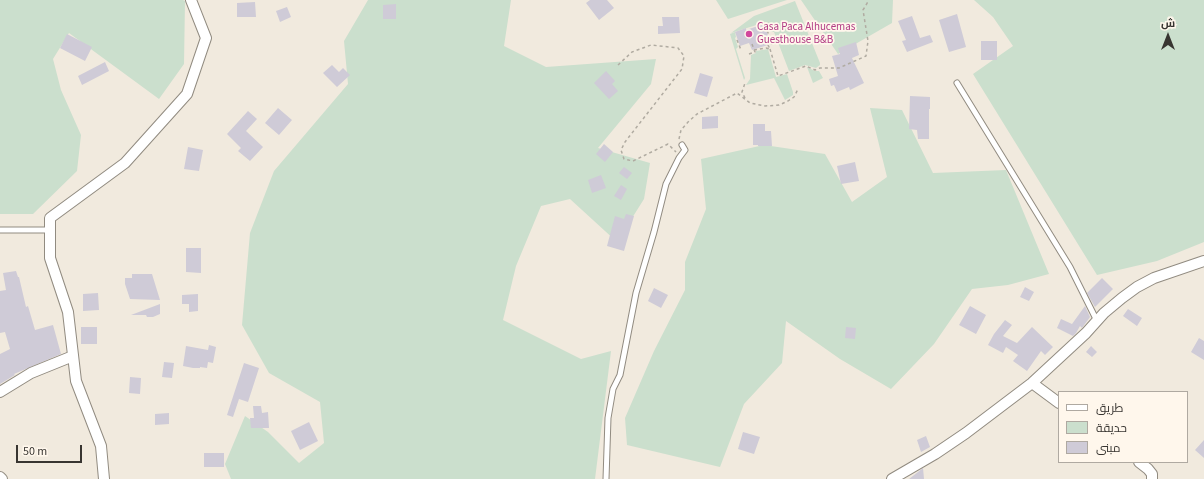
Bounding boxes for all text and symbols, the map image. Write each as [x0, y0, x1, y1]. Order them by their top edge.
north arrow [1148, 16, 1188, 56]
text: ش [1161, 16, 1175, 31]
place label: Casa Paca Alhucemas Guesthouse B&B [757, 21, 855, 47]
marker: Casa Paca Alhucemas Guesthouse B&B [744, 29, 754, 39]
legend [1058, 391, 1188, 463]
text: طريق [1096, 400, 1123, 417]
text: حديقة [1096, 420, 1127, 437]
scale bar [18, 437, 84, 463]
text: مبنى [1096, 440, 1121, 457]
text: 50 m [23, 443, 47, 460]

